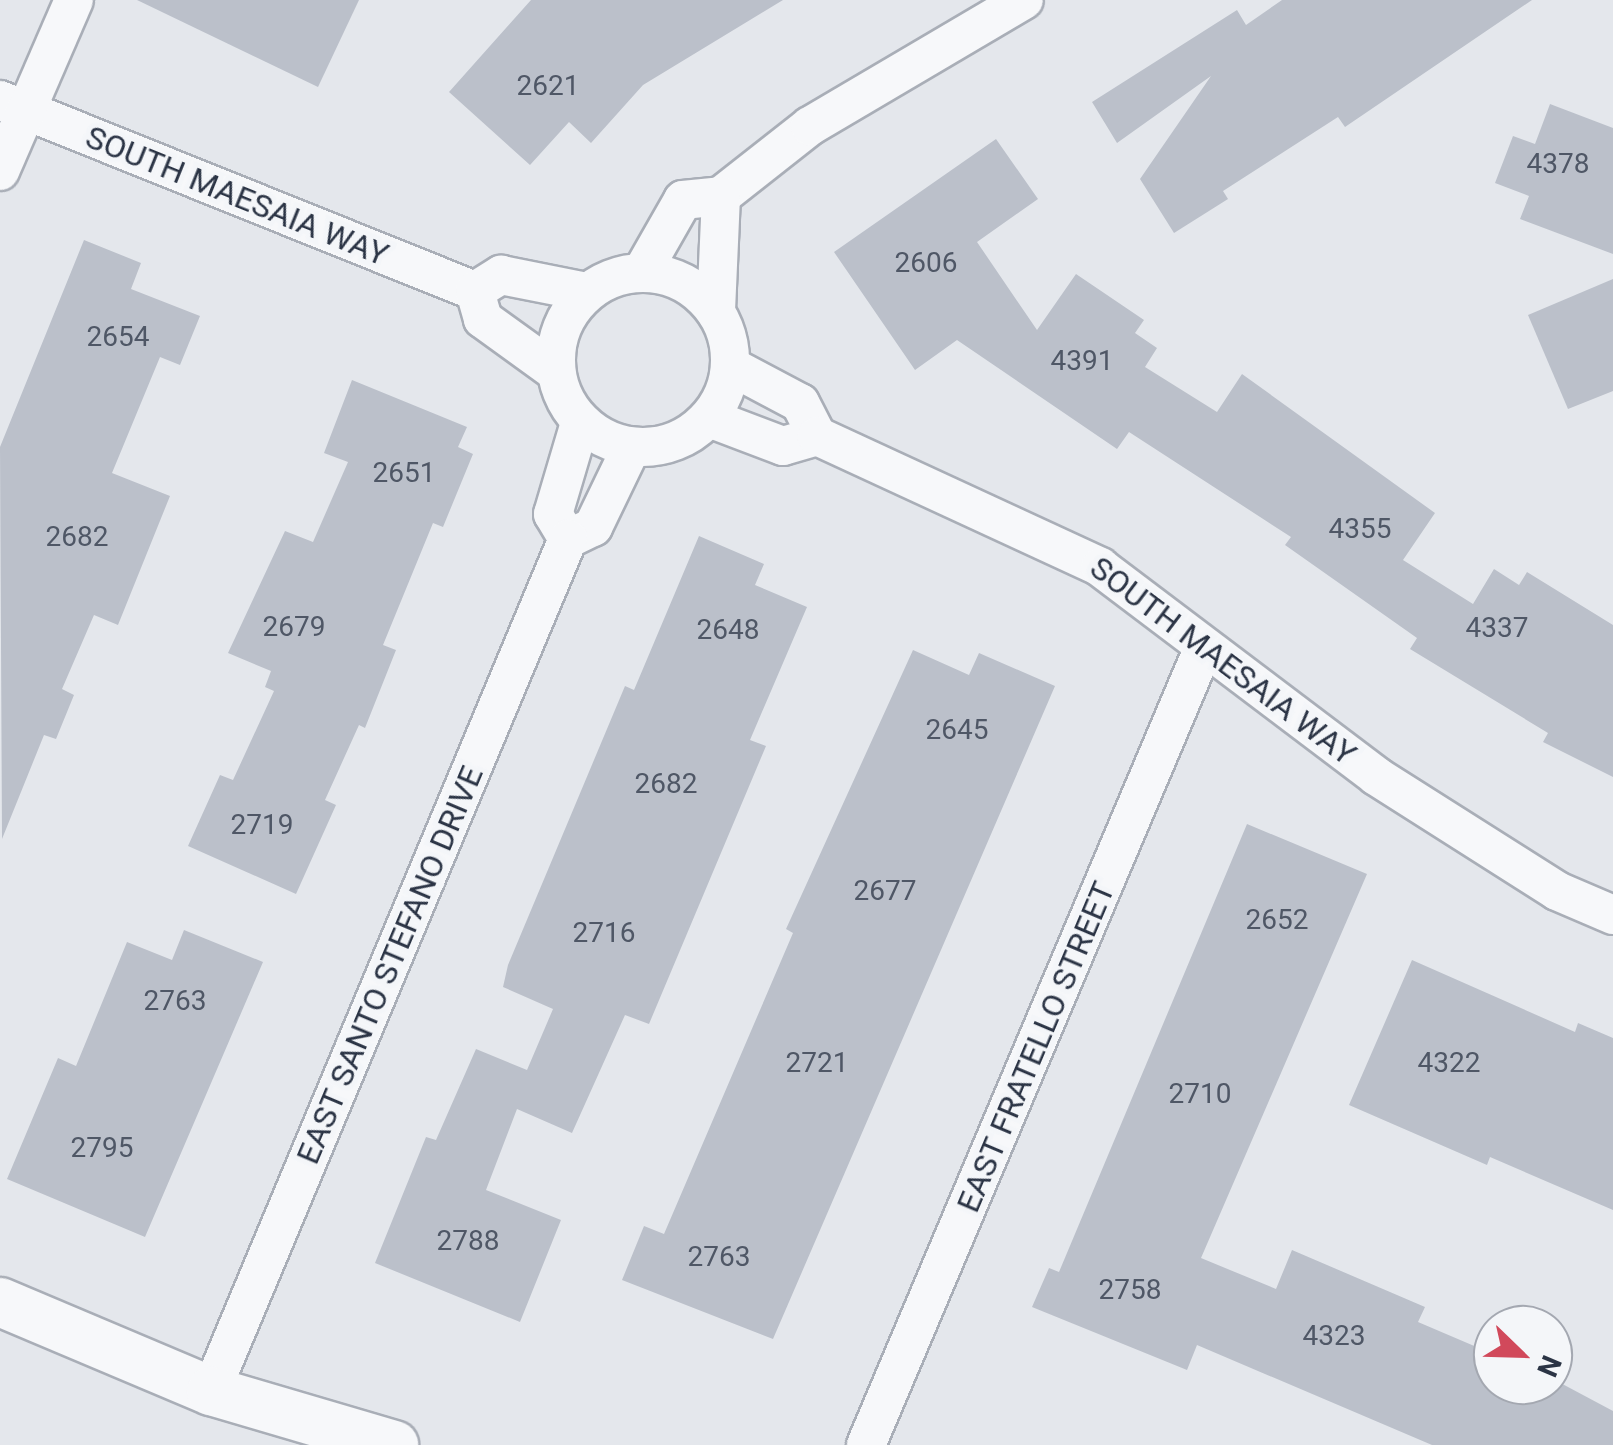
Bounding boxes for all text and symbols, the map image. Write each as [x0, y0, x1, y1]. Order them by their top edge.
house number: 2621 [517, 69, 579, 103]
street label: SOUTH MAESAIA WAY [80, 118, 394, 274]
house number: 4378 [1527, 147, 1589, 181]
house number: 2606 [895, 246, 957, 280]
house number: 2654 [87, 320, 149, 354]
house number: 4391 [1051, 344, 1113, 378]
house number: 2651 [373, 456, 435, 490]
house number: 4355 [1329, 512, 1391, 546]
house number: 2682 [46, 520, 108, 554]
street label: SOUTH MAESAIA WAY [1082, 548, 1364, 774]
house number: 2679 [263, 610, 325, 644]
house number: 4337 [1466, 611, 1528, 645]
house number: 2648 [697, 613, 759, 647]
house number: 2645 [926, 713, 988, 747]
street label: EAST SANTO STEFANO DRIVE [289, 760, 491, 1170]
house number: 2682 [635, 767, 697, 801]
house number: 2719 [231, 808, 293, 842]
house number: 2677 [854, 874, 916, 908]
street label: EAST FRATELLO STREET [949, 876, 1123, 1218]
house number: 2652 [1246, 903, 1308, 937]
house number: 2716 [573, 916, 635, 950]
house number: 2763 [144, 984, 206, 1018]
house number: 2721 [786, 1046, 848, 1080]
house number: 4322 [1418, 1046, 1480, 1080]
house number: 2710 [1169, 1077, 1231, 1111]
house number: 2795 [71, 1131, 133, 1165]
house number: 2788 [437, 1224, 499, 1258]
house number: 2763 [688, 1240, 750, 1274]
house number: 2758 [1099, 1273, 1161, 1307]
north arrow [1473, 1305, 1573, 1405]
house number: 4323 [1303, 1319, 1365, 1353]
text: N [1530, 1351, 1568, 1382]

